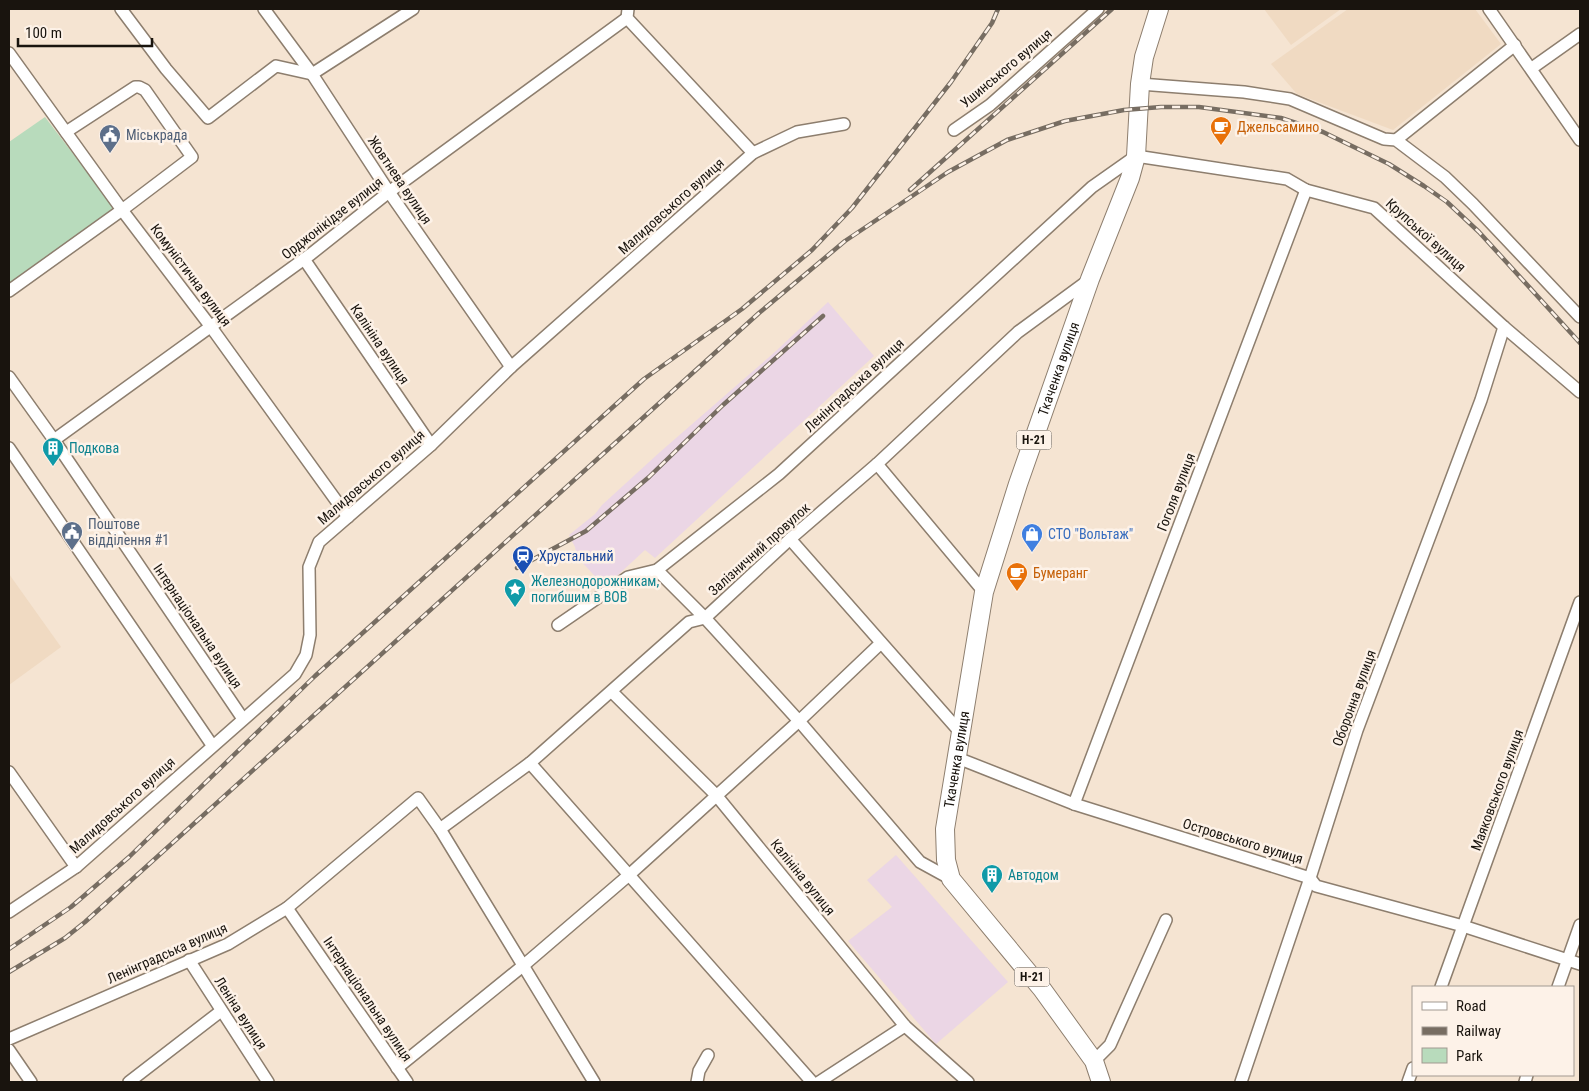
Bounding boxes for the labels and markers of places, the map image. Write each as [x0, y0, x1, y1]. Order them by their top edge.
cafe icon: Джельсамино [1209, 115, 1233, 146]
place label: Джельсамино [1237, 119, 1319, 135]
public building icon: Міськрада [98, 123, 122, 154]
place label: Міськрада [126, 127, 188, 143]
building icon: Подкова [41, 436, 65, 467]
place label: Подкова [69, 440, 119, 456]
place label: Поштове відділення #1 [88, 516, 169, 548]
public building icon: Поштове відділення #1 [60, 520, 84, 551]
shop icon: СТО "Вольтаж" [1020, 522, 1044, 553]
place label: СТО "Вольтаж" [1048, 526, 1133, 542]
station icon: Хрустальний [511, 544, 535, 575]
place label: Хрустальний [539, 548, 614, 564]
cafe icon: Бумеранг [1005, 561, 1029, 592]
place label: Бумеранг [1033, 565, 1088, 581]
place label: Железнодорожникам, погибшим в ВОВ [531, 573, 659, 605]
place icon: Железнодорожникам, погибшим в ВОВ [503, 577, 527, 608]
building icon: Автодом [980, 863, 1004, 894]
place label: Автодом [1008, 867, 1059, 883]

